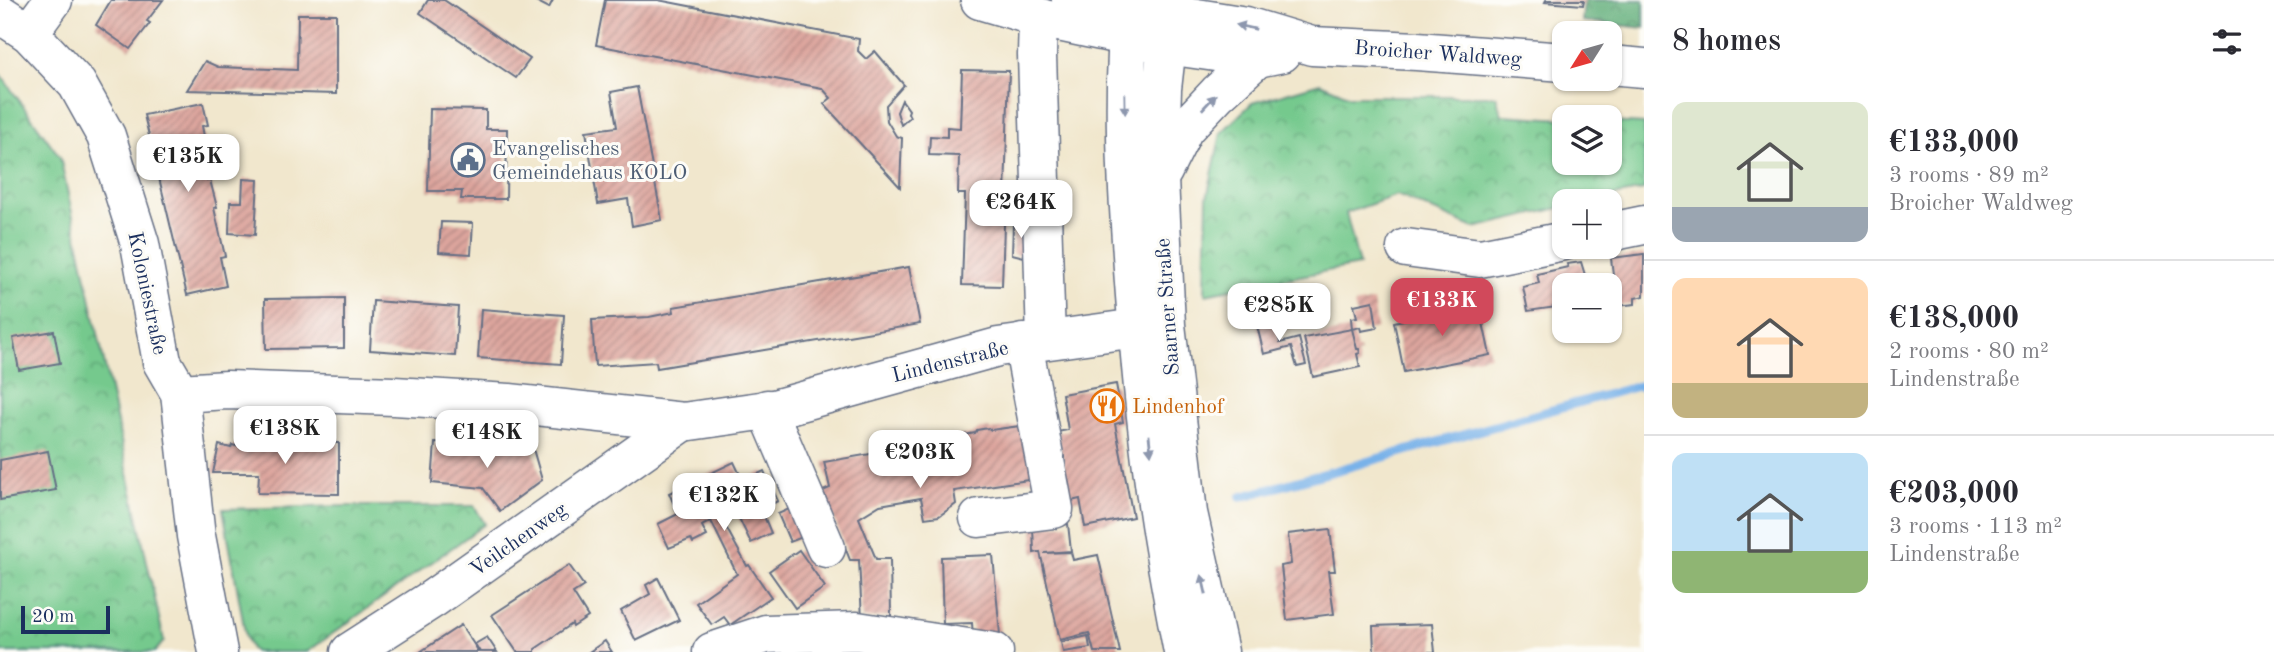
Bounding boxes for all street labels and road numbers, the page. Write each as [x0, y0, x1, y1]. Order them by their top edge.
street label: Broicher Waldweg [1353, 38, 1523, 71]
street label: Koloniestraße [123, 230, 170, 357]
street label: Saarner Straße [1153, 237, 1184, 376]
street label: Lindenstraße [890, 338, 1011, 387]
street label: Veilchenweg [467, 499, 572, 581]

